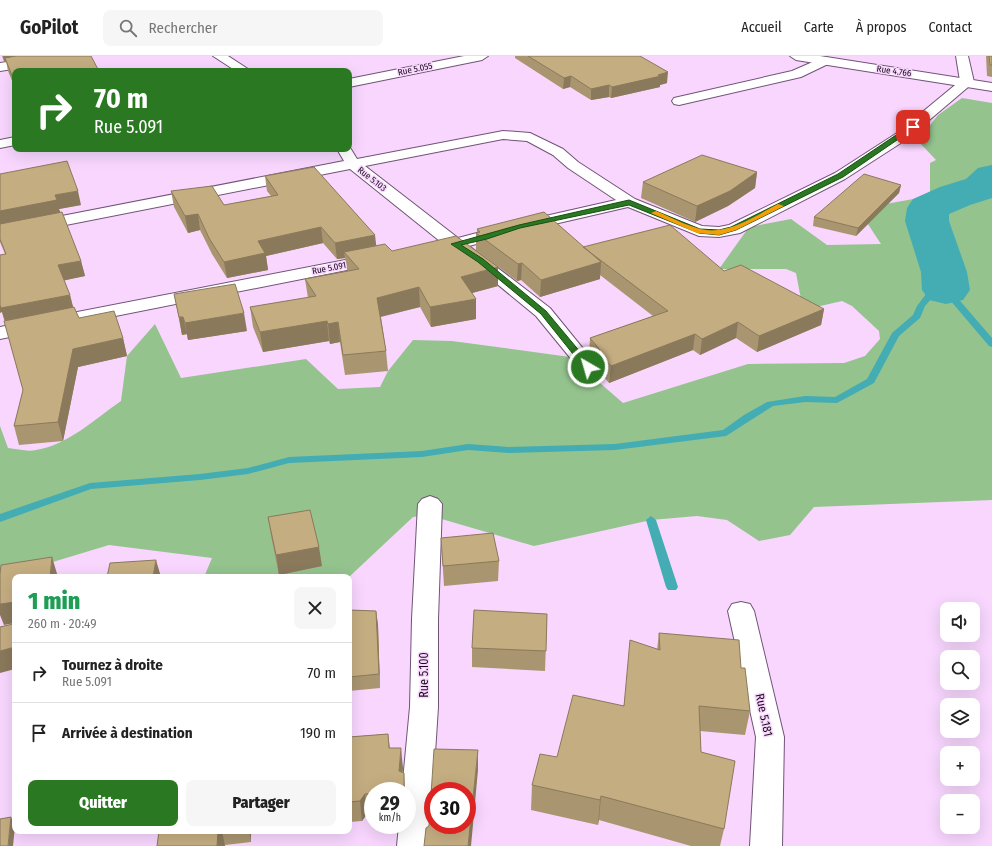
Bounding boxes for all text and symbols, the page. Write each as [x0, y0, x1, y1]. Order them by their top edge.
search box [103, 10, 383, 46]
text: GoPilot [20, 16, 79, 39]
icon: search [117, 17, 139, 39]
text: Rechercher [149, 19, 217, 37]
text: Accueil [741, 19, 782, 36]
text: Carte [804, 19, 834, 36]
text: À propos [856, 19, 907, 36]
text: Contact [929, 19, 972, 36]
street label: Rue 5.055 [397, 60, 433, 78]
street label: Rue 4.766 [876, 64, 912, 78]
text: 70 m [94, 82, 148, 115]
icon: right [28, 84, 80, 136]
pin [896, 110, 930, 144]
text: Rue 5.091 [94, 116, 163, 138]
icon: arrive [902, 116, 924, 138]
street label: Rue 5.103 [356, 165, 388, 193]
street label: Rue 5.091 [311, 260, 347, 276]
position arrow [567, 346, 609, 388]
text: 1 min [28, 587, 80, 615]
button: close [294, 587, 336, 629]
map controls [940, 602, 980, 834]
button: sound [940, 602, 980, 642]
text: 260 m · 20:49 [28, 616, 96, 631]
button: search [940, 650, 980, 690]
street label: Rue 5.100 [417, 652, 431, 698]
text: Tournez à droite [62, 656, 163, 674]
icon: right [28, 662, 50, 684]
text: 70 m [307, 664, 336, 682]
text: Rue 5.091 [62, 674, 112, 689]
street label: Rue 5.181 [753, 692, 775, 738]
button: layers [940, 698, 980, 738]
icon: arrive [28, 722, 50, 744]
text: Arrivée à destination [62, 724, 193, 742]
text: 190 m [300, 724, 336, 742]
button: + [940, 746, 980, 786]
button: Quitter [28, 780, 178, 826]
button: Partager [186, 780, 336, 826]
speed limit sign: 30 [424, 782, 476, 834]
text: 29 [380, 791, 400, 815]
button: − [940, 794, 980, 834]
text: km/h [379, 812, 401, 824]

